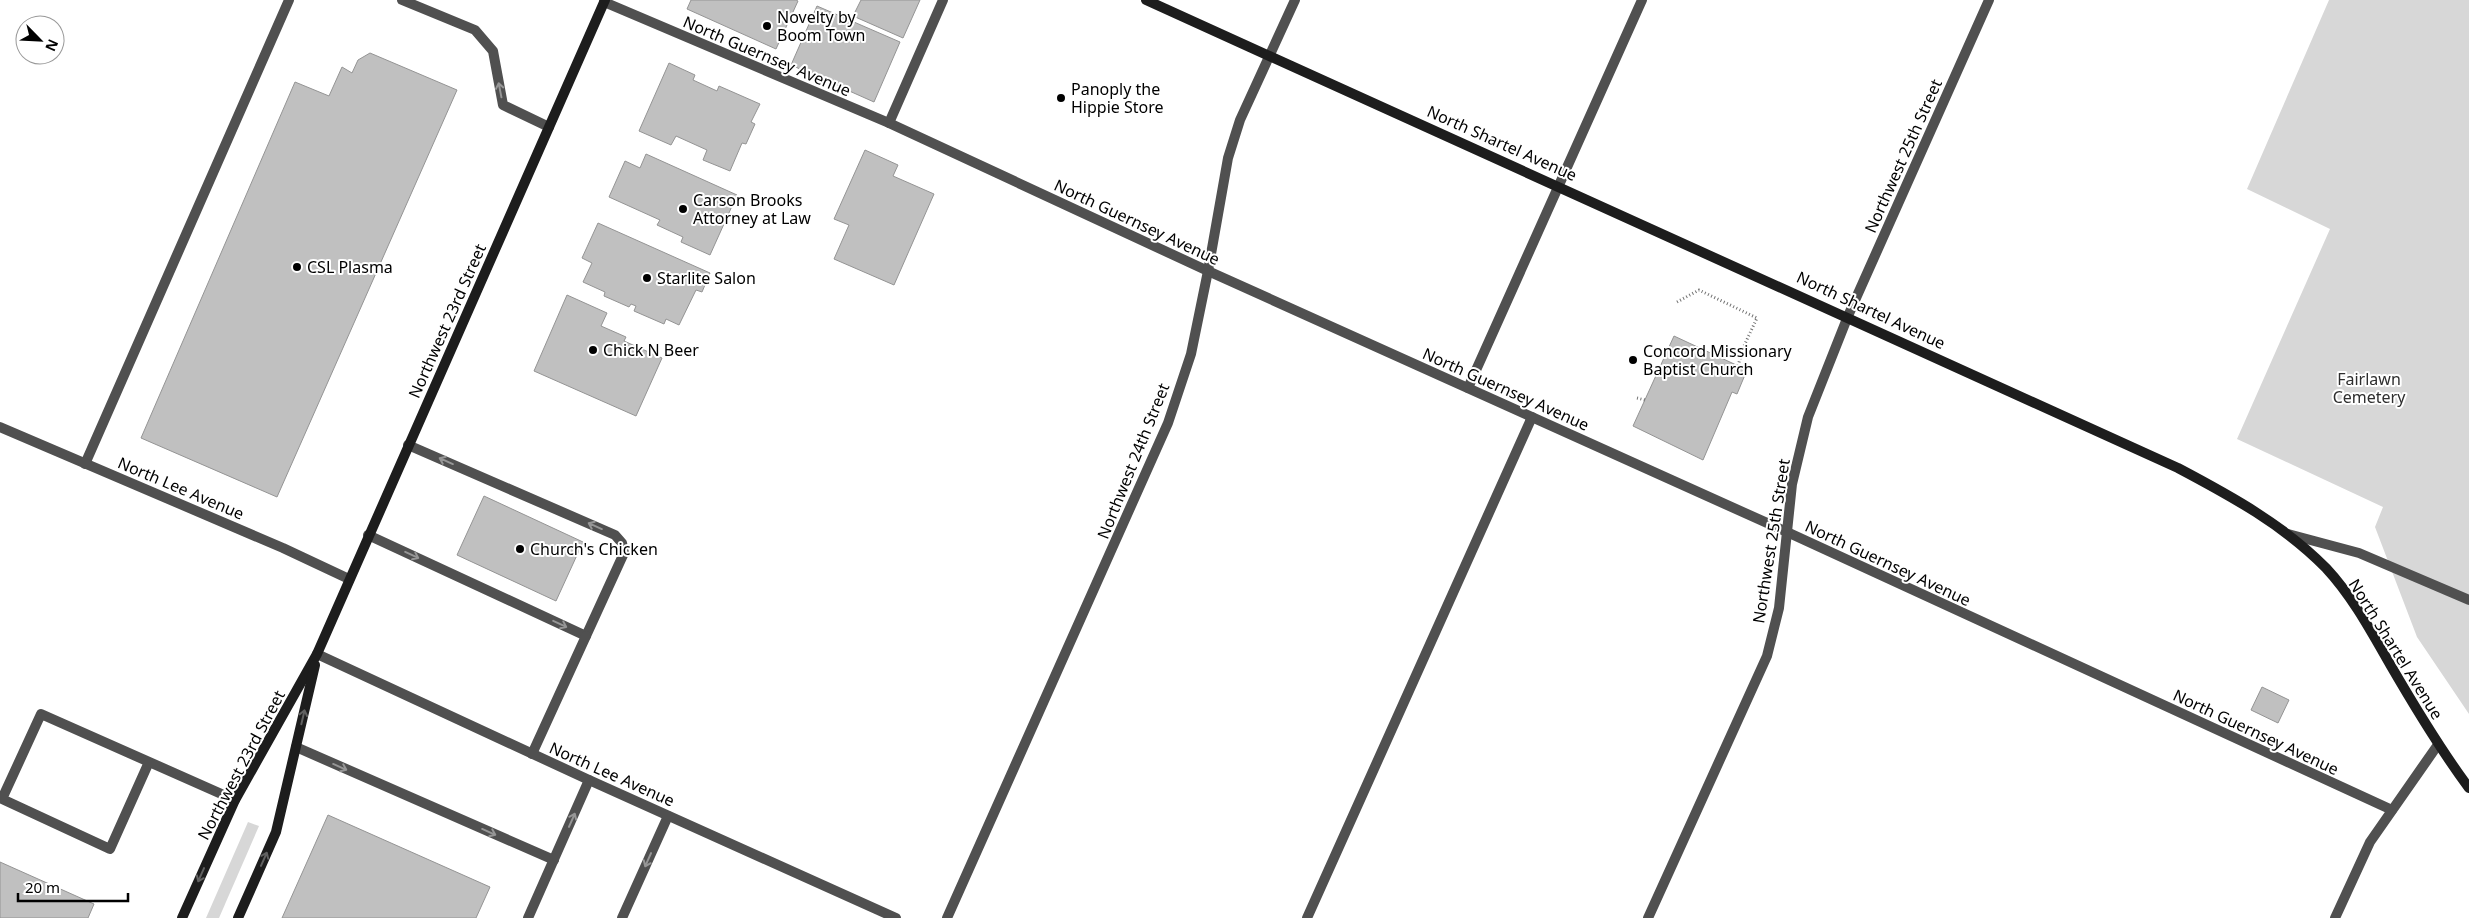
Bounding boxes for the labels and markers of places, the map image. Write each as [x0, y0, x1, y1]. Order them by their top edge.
place label: Novelty by Boom Town [777, 6, 865, 46]
marker: Novelty by Boom Town [761, 20, 773, 32]
place label: Panoply the Hippie Store [1071, 78, 1164, 118]
marker: Panoply the Hippie Store [1055, 92, 1067, 104]
place label: Carson Brooks Attorney at Law [693, 189, 811, 229]
marker: Carson Brooks Attorney at Law [677, 203, 689, 215]
place label: CSL Plasma [307, 256, 393, 278]
marker: CSL Plasma [291, 261, 303, 273]
place label: Starlite Salon [657, 267, 756, 289]
marker: Starlite Salon [641, 272, 653, 284]
place label: Chick N Beer [603, 339, 699, 361]
place label: Concord Missionary Baptist Church [1643, 340, 1793, 380]
marker: Chick N Beer [587, 344, 599, 356]
marker: Concord Missionary Baptist Church [1627, 354, 1639, 366]
place label: Church's Chicken [530, 538, 658, 560]
marker: Church's Chicken [514, 543, 526, 555]

